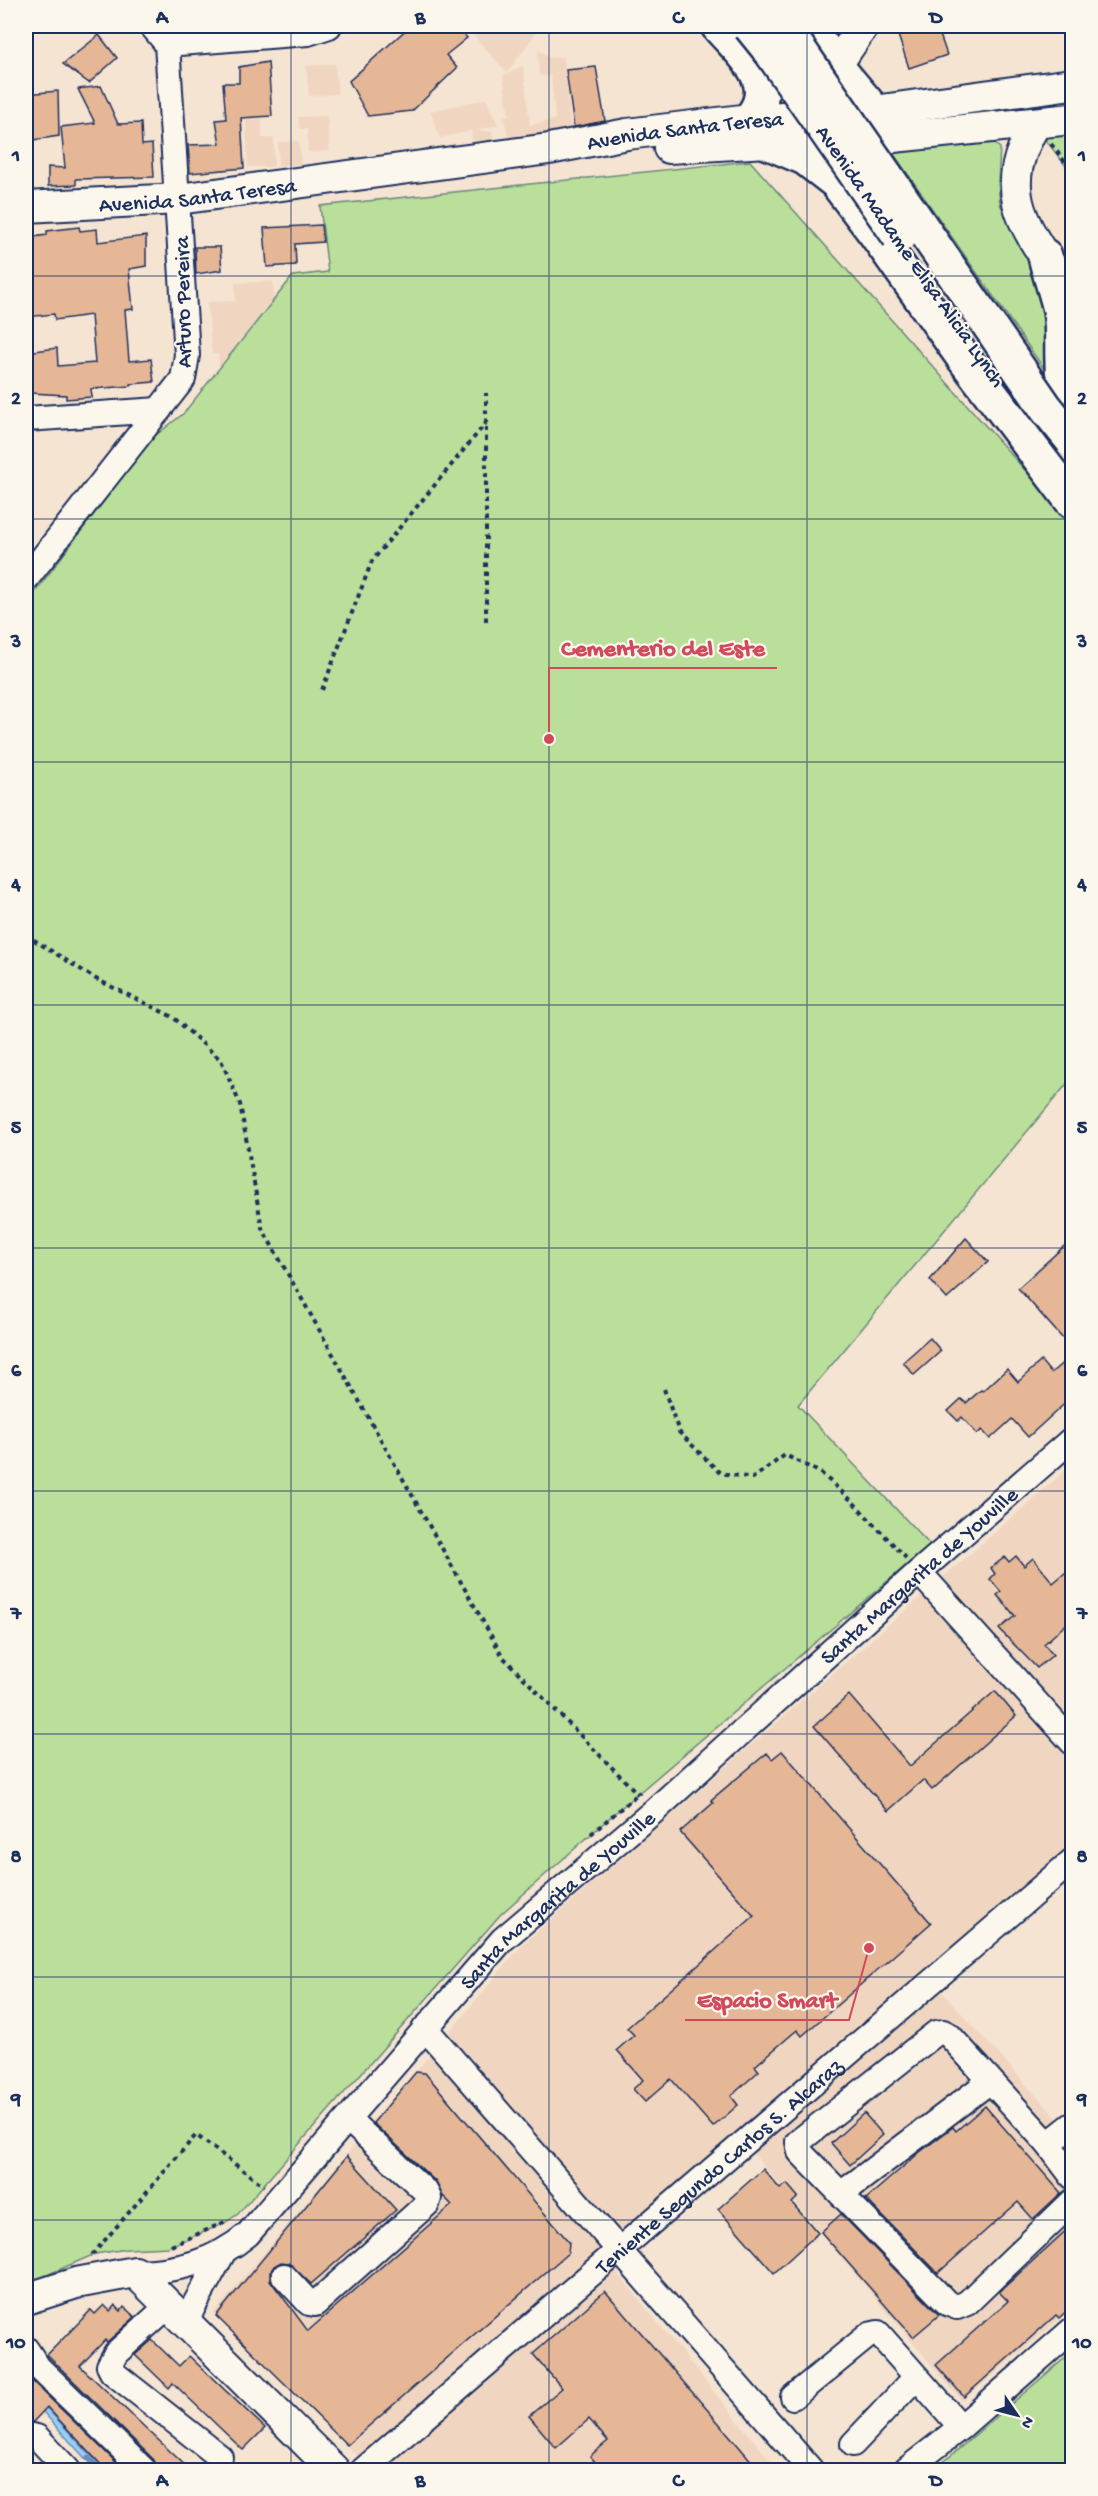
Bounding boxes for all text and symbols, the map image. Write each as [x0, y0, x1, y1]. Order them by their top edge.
text: A [155, 8, 170, 31]
text: B [414, 8, 426, 31]
text: C [672, 8, 686, 31]
text: D [927, 8, 943, 31]
street label: Avenida Santa Teresa [585, 108, 785, 158]
street label: Avenida Madame Elisa Alicia Lynch [808, 121, 1010, 394]
text: 1 [11, 146, 20, 169]
text: 1 [1077, 146, 1086, 169]
street label: Avenida Santa Teresa [98, 174, 299, 220]
street label: Arturo Pereira [171, 235, 199, 368]
text: 2 [11, 389, 21, 412]
text: 2 [1077, 389, 1087, 412]
callout: Cementerio del Este [549, 626, 777, 668]
text: 3 [10, 632, 21, 655]
text: 3 [1076, 632, 1087, 655]
text: Cementerio del Este [561, 636, 766, 665]
text: 4 [10, 875, 21, 898]
text: 4 [1076, 875, 1087, 898]
text: 5 [11, 1118, 22, 1141]
text: 5 [1077, 1118, 1088, 1141]
text: 6 [11, 1361, 22, 1384]
text: 6 [1077, 1361, 1088, 1384]
street label: Santa Margarita de Youville [816, 1483, 1025, 1672]
text: 7 [10, 1604, 23, 1627]
text: 7 [1076, 1604, 1089, 1627]
street label: Santa Margarita de Youville [456, 1806, 663, 1996]
text: 8 [11, 1847, 22, 1870]
text: 8 [1077, 1847, 1088, 1870]
callout: Espacio Smart [685, 1978, 849, 2020]
text: Espacio Smart [697, 1988, 839, 2017]
street label: Teniente Segundo Carlos S. Alcaraz [590, 2054, 851, 2283]
text: 9 [10, 2090, 21, 2113]
text: 9 [1076, 2090, 1087, 2113]
text: 10 [5, 2333, 26, 2356]
text: 10 [1071, 2333, 1092, 2356]
north arrow [987, 2385, 1047, 2445]
text: N [1015, 2412, 1037, 2432]
text: A [155, 2471, 170, 2494]
text: B [414, 2471, 426, 2494]
text: C [672, 2471, 686, 2494]
text: D [927, 2471, 943, 2494]

